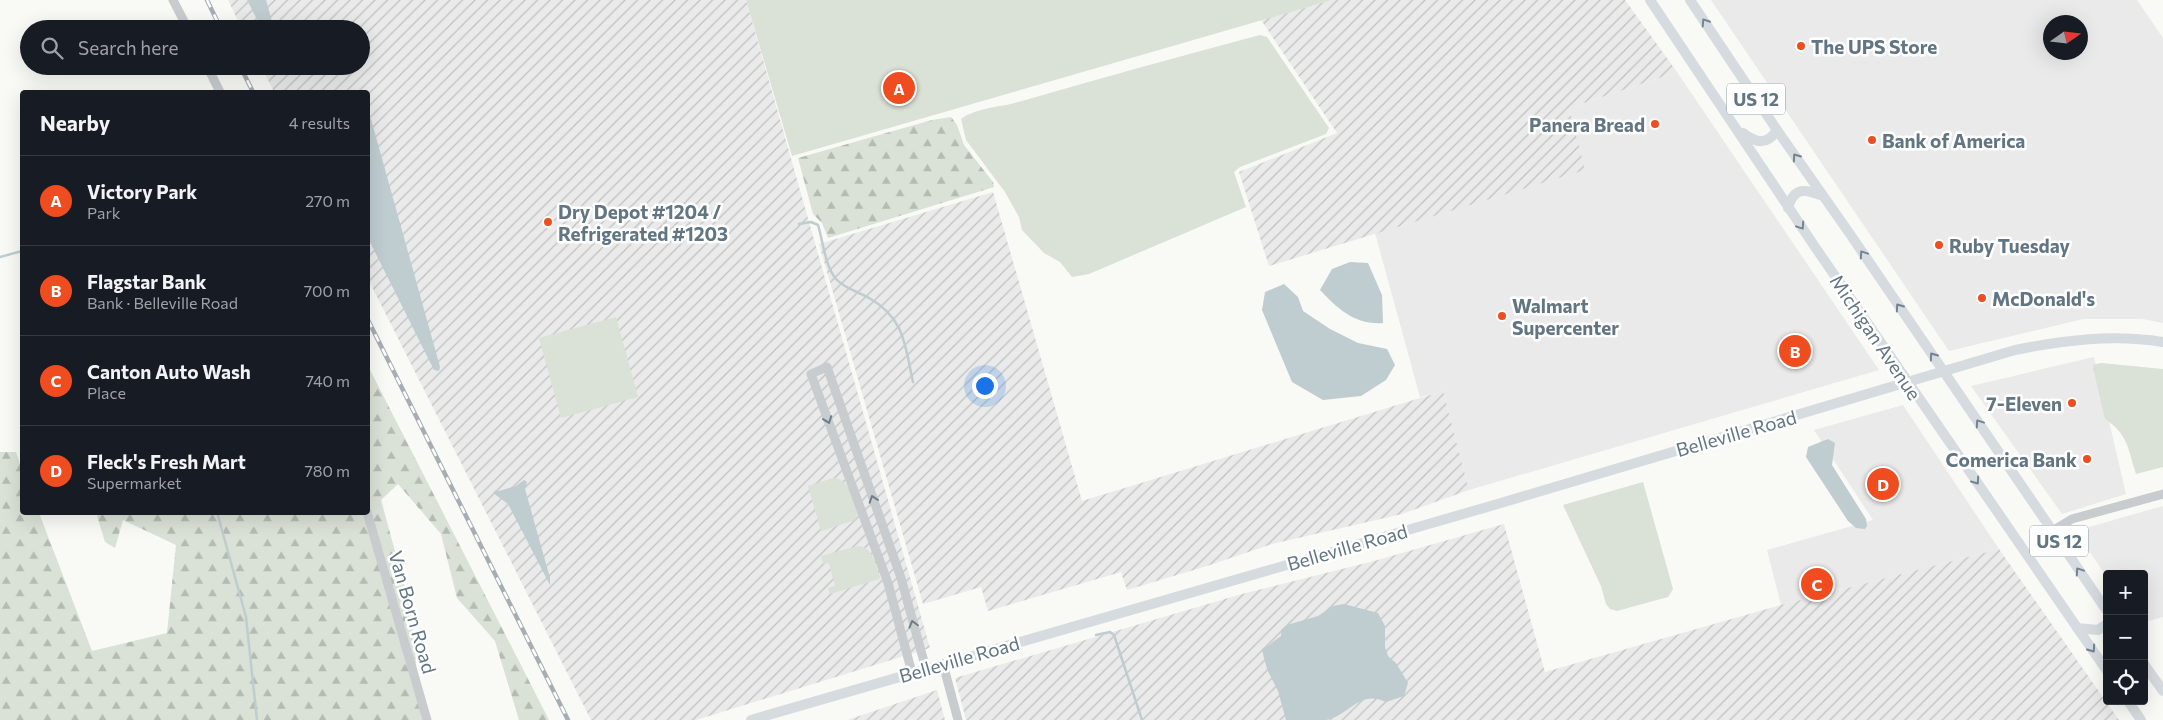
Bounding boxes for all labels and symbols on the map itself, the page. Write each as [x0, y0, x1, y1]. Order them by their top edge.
north arrow [2043, 15, 2088, 60]
one-way arrow [1702, 19, 1711, 28]
place label: The UPS Store [1811, 35, 1937, 58]
marker: The UPS Store [1795, 40, 1807, 52]
pin: A [883, 69, 915, 107]
road number: US 12 [1727, 84, 1785, 115]
place label: Panera Bread [1529, 113, 1645, 136]
marker: Panera Bread [1649, 118, 1661, 130]
place label: Bank of America [1882, 129, 2025, 152]
marker: Bank of America [1866, 134, 1878, 146]
one-way arrow [1793, 153, 1802, 163]
place label: Dry Depot #1204 / Refrigerated #1203 [558, 200, 728, 245]
marker: Dry Depot #1204 / Refrigerated #1203 [542, 216, 554, 228]
one-way arrow [1795, 220, 1804, 230]
place label: Ruby Tuesday [1949, 234, 2070, 257]
marker: Ruby Tuesday [1933, 239, 1945, 251]
one-way arrow [1860, 250, 1869, 259]
street label: Michigan Avenue [1826, 270, 1926, 404]
place label: McDonald's [1992, 287, 2095, 310]
marker: McDonald's [1976, 292, 1988, 304]
place label: Walmart Supercenter [1512, 294, 1619, 339]
one-way arrow [1896, 303, 1905, 313]
marker: Walmart Supercenter [1496, 310, 1508, 322]
pin: B [1779, 332, 1811, 370]
one-way arrow [1930, 352, 1939, 362]
your location [972, 373, 998, 399]
place label: 7-Eleven [1986, 392, 2062, 415]
marker: 7-Eleven [2066, 397, 2078, 409]
street label: Belleville Road [1673, 405, 1799, 461]
one-way arrow [822, 415, 832, 424]
one-way arrow [1976, 420, 1985, 429]
place label: Comerica Bank [1946, 448, 2077, 471]
marker: Comerica Bank [2081, 453, 2093, 465]
pin: D [1867, 465, 1899, 503]
one-way arrow [1970, 476, 1979, 485]
one-way arrow [869, 495, 879, 504]
street label: Belleville Road [1284, 519, 1410, 575]
road number: US 12 [2030, 526, 2088, 556]
street label: Van Born Road [384, 548, 442, 676]
pin: C [1801, 565, 1833, 603]
one-way arrow [2076, 567, 2085, 577]
one-way arrow [909, 620, 919, 628]
street label: Belleville Road [896, 631, 1022, 687]
one-way arrow [2086, 644, 2095, 653]

